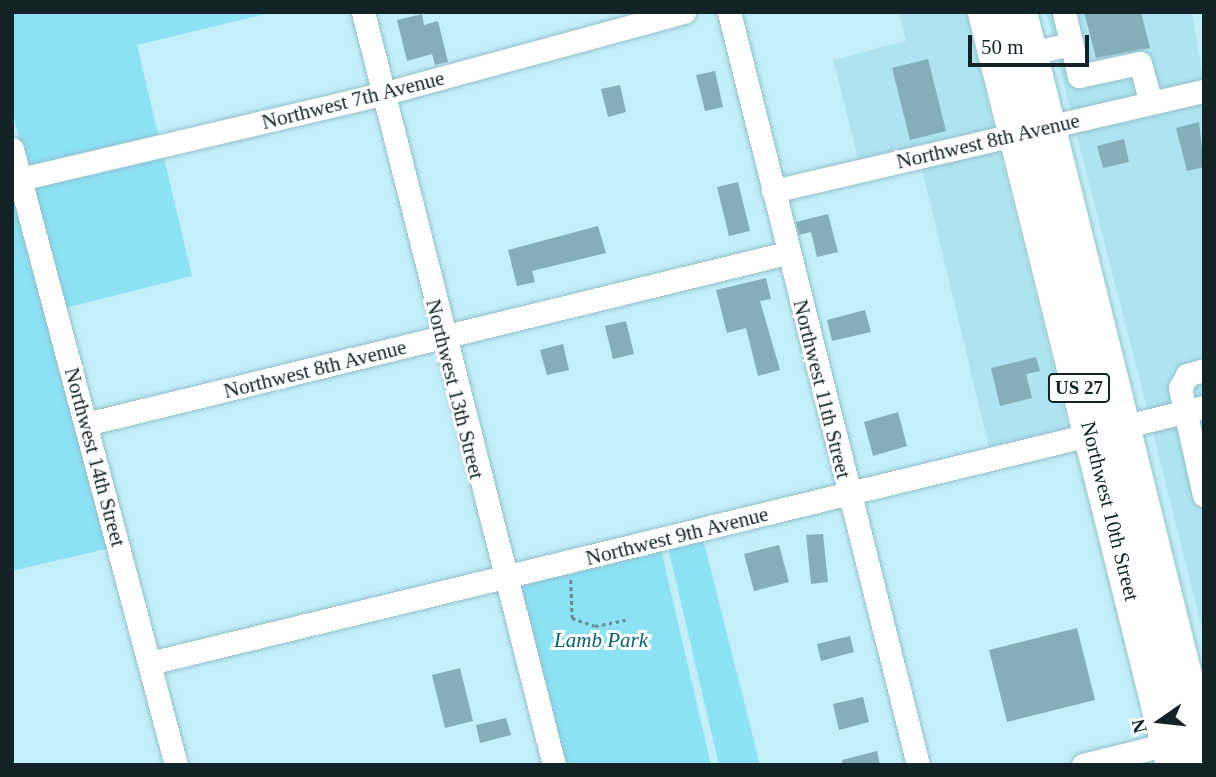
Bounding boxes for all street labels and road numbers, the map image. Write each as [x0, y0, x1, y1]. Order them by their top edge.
street label: Northwest 7th Avenue [258, 65, 448, 135]
street label: Northwest 8th Avenue [893, 108, 1083, 174]
street label: Northwest 13th Street [420, 297, 490, 481]
street label: Northwest 11th Street [788, 297, 856, 481]
street label: Northwest 8th Avenue [220, 334, 410, 404]
street label: Northwest 14th Street [59, 365, 131, 549]
road number: US 27 [1048, 372, 1110, 404]
street label: Northwest 10th Street [1075, 419, 1145, 603]
street label: Northwest 9th Avenue [582, 501, 772, 571]

